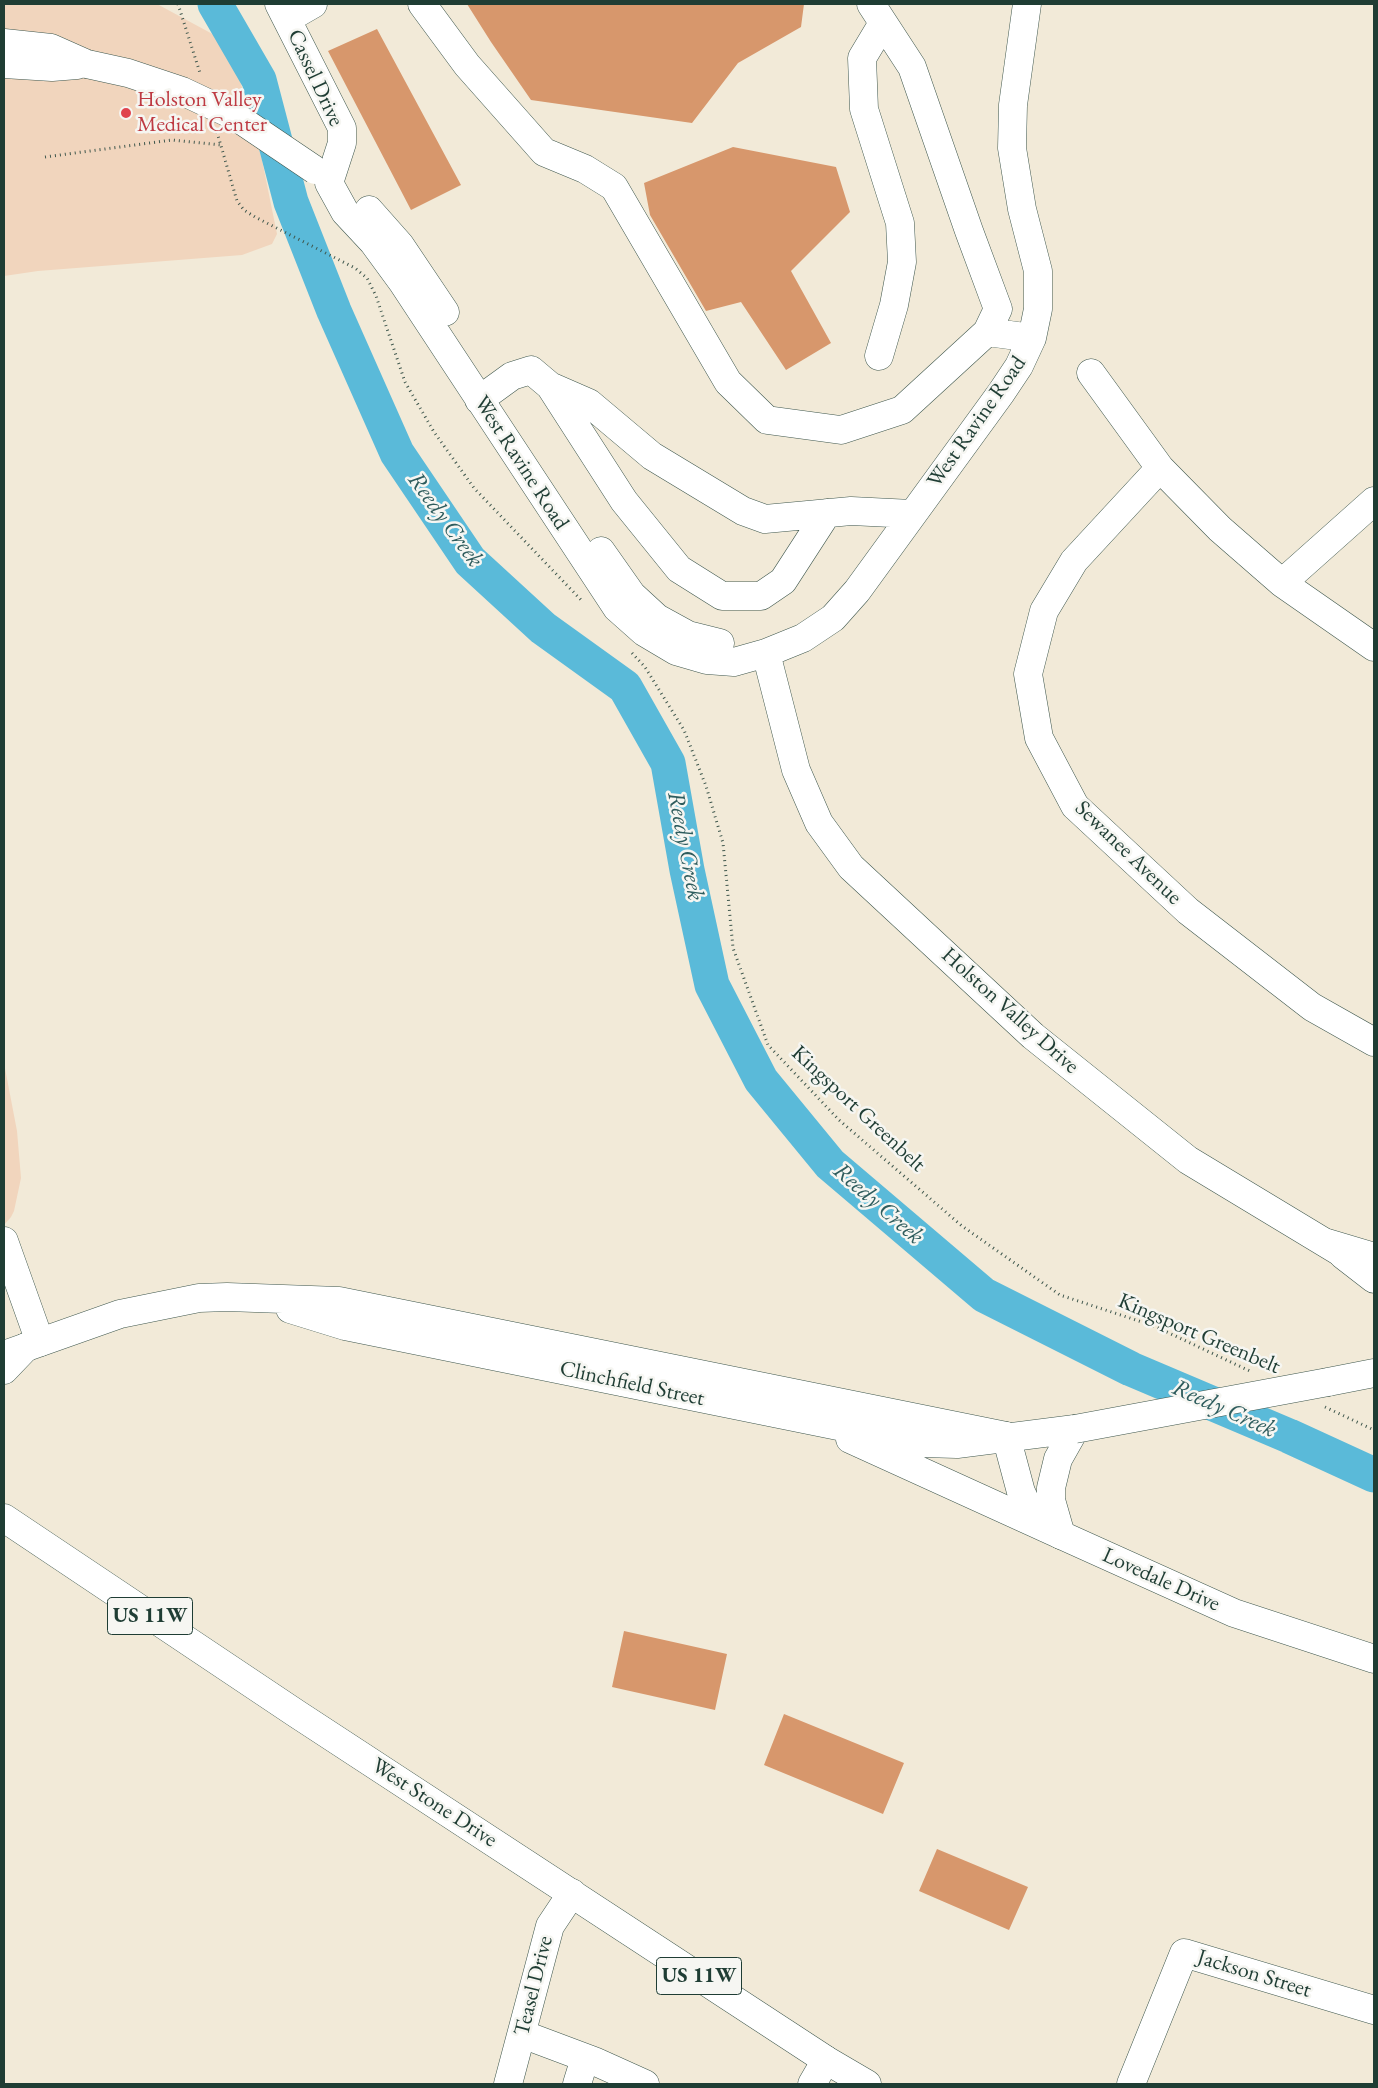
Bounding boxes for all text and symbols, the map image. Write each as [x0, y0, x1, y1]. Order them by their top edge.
street label: Cassel Drive [281, 25, 349, 131]
place label: Holston Valley Medical Center [137, 87, 267, 138]
marker: Holston Valley Medical Center [119, 106, 133, 120]
street label: West Ravine Road [922, 351, 1032, 493]
street label: West Ravine Road [468, 391, 574, 535]
water label: Reedy Creek [401, 467, 489, 573]
water label: Reedy Creek [660, 789, 710, 903]
street label: Sewanee Avenue [1069, 795, 1187, 911]
street label: Holston Valley Drive [936, 942, 1084, 1080]
street label: Kingsport Greenbelt [785, 1040, 931, 1178]
water label: Reedy Creek [827, 1157, 929, 1251]
street label: Kingsport Greenbelt [1114, 1288, 1284, 1380]
street label: Clinchfield Street [557, 1356, 707, 1412]
water label: Reedy Creek [1168, 1373, 1280, 1445]
street label: Lovedale Drive [1098, 1542, 1224, 1618]
road number: US 11W [108, 1598, 192, 1634]
street label: West Stone Drive [366, 1753, 502, 1853]
street label: Teasel Drive [509, 1933, 559, 2039]
street label: Jackson Street [1194, 1944, 1314, 2004]
road number: US 11W [656, 1958, 742, 1994]

